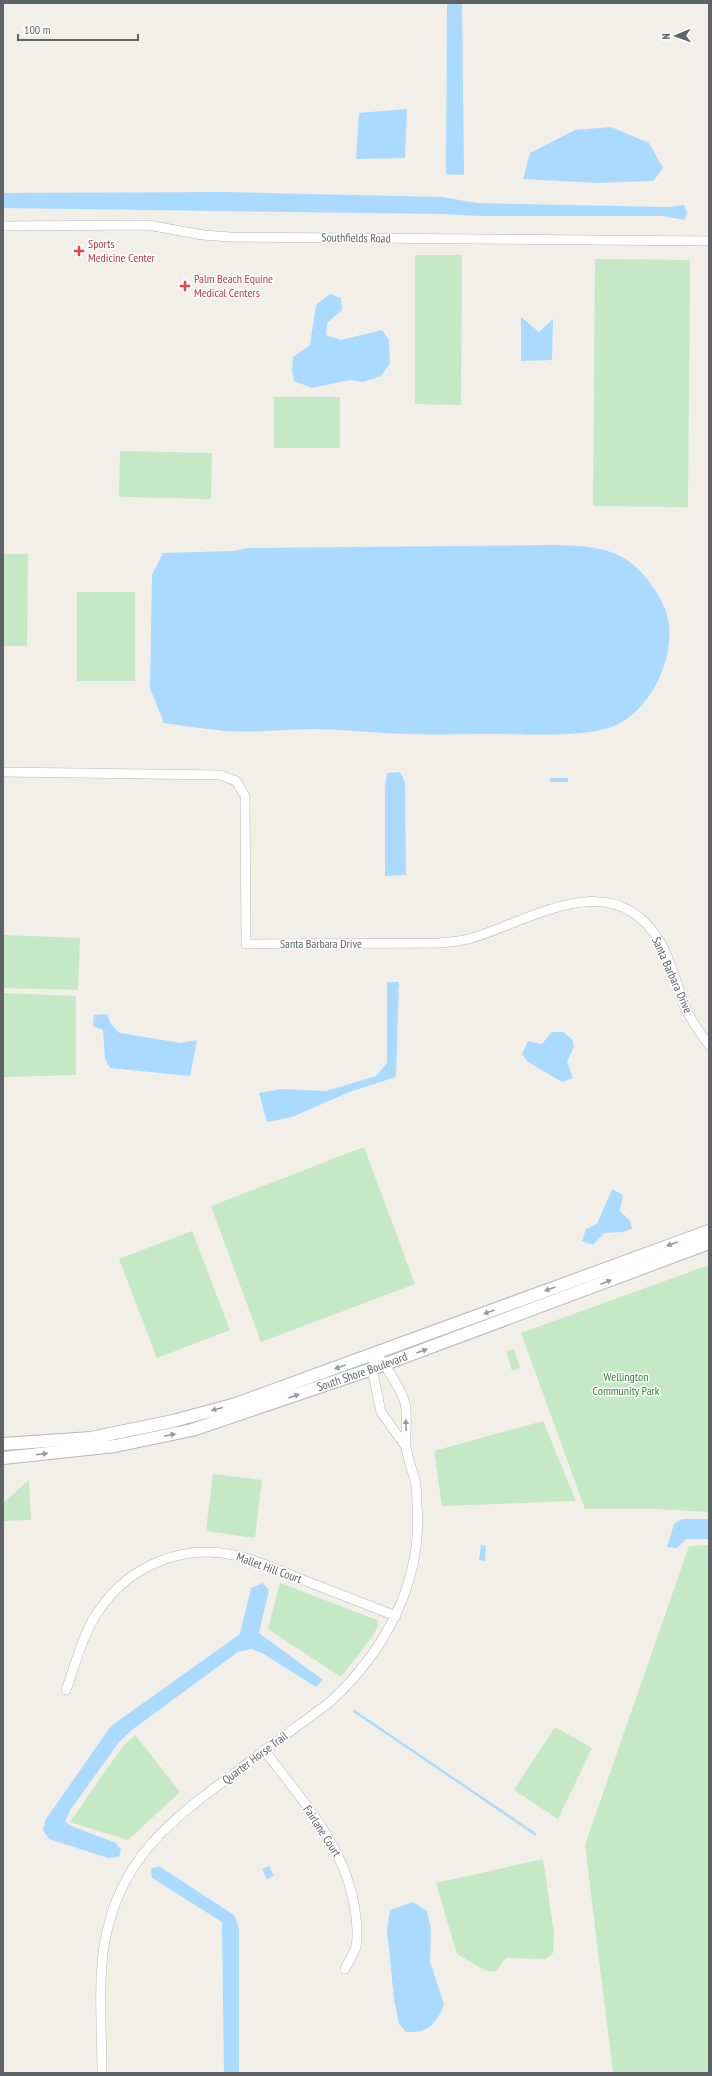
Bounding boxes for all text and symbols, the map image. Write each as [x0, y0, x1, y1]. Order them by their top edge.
scale bar [18, 16, 138, 42]
north arrow [656, 16, 696, 56]
text: 100 m [24, 22, 51, 37]
text: N [659, 33, 673, 40]
street label: Southfields Road [321, 229, 391, 246]
place label: Sports Medicine Center [88, 236, 156, 265]
marker: Sports Medicine Center [73, 245, 85, 257]
place label: Palm Beach Equine Medical Centers [194, 271, 273, 300]
marker: Palm Beach Equine Medical Centers [179, 280, 191, 292]
street label: Santa Barbara Drive [649, 934, 696, 1015]
street label: Santa Barbara Drive [280, 936, 362, 951]
one-way arrow [666, 1242, 678, 1248]
one-way arrow [600, 1278, 612, 1284]
one-way arrow [544, 1287, 556, 1293]
one-way arrow [483, 1310, 495, 1316]
one-way arrow [416, 1347, 428, 1353]
street label: South Shore Boulevard [315, 1349, 409, 1394]
one-way arrow [333, 1364, 345, 1370]
park label: Wellington Community Park [593, 1369, 660, 1398]
one-way arrow [289, 1393, 301, 1399]
one-way arrow [210, 1406, 222, 1412]
one-way arrow [402, 1419, 409, 1431]
one-way arrow [164, 1432, 176, 1438]
one-way arrow [36, 1451, 48, 1457]
street label: Mallet Hill Court [234, 1549, 305, 1587]
street label: Quarter Horse Trail [219, 1728, 291, 1787]
street label: Fairlane Court [300, 1802, 345, 1860]

